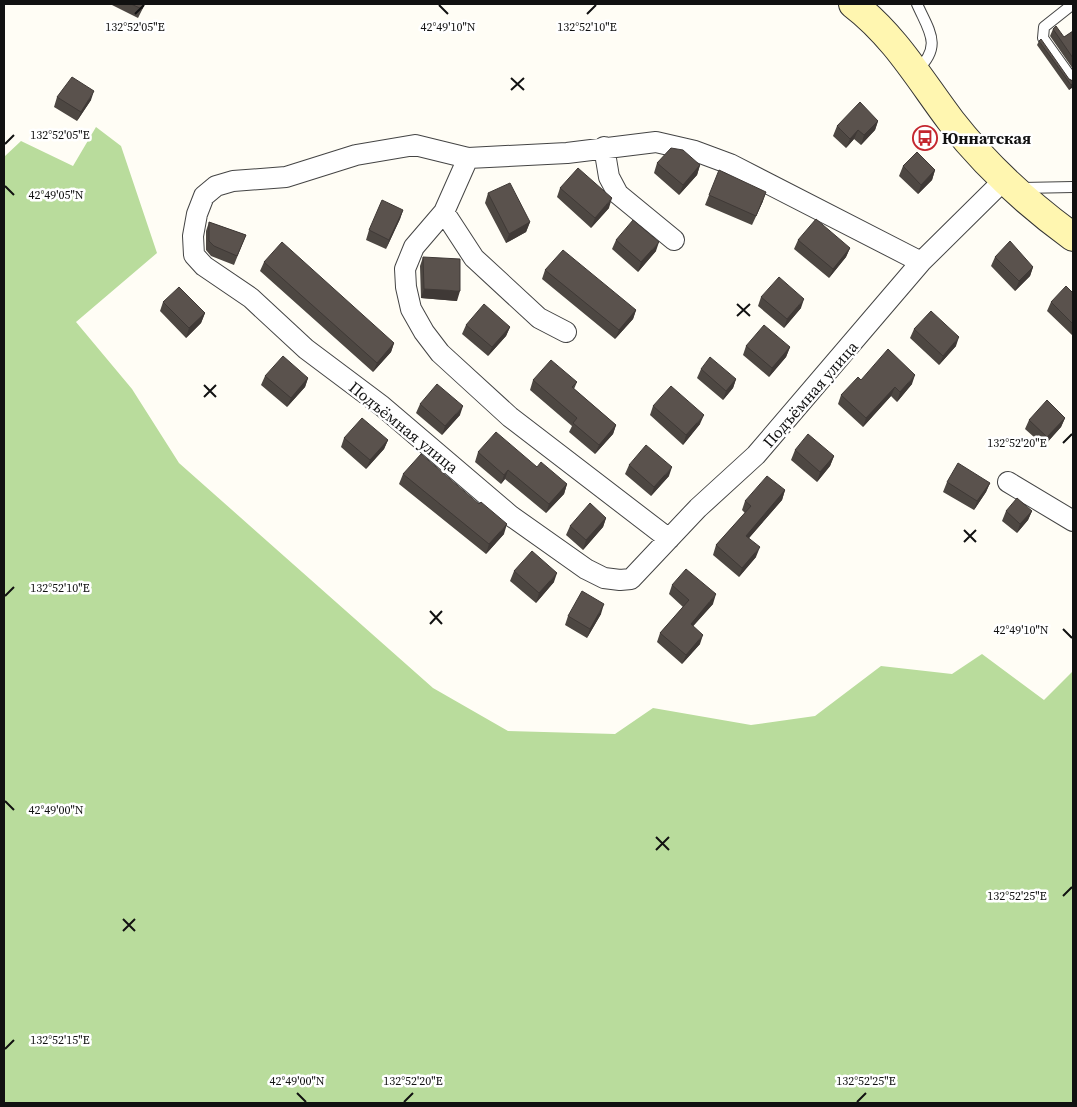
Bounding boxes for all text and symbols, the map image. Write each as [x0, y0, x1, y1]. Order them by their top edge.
text: 132°52'05"E [105, 19, 165, 35]
text: 42°49'10"N [420, 19, 476, 35]
text: 132°52'10"E [557, 19, 617, 35]
bus stop icon: Юннатская [912, 125, 938, 151]
text: 132°52'05"E [30, 127, 90, 143]
place label: Юннатская [942, 127, 1031, 149]
text: 42°49'05"N [28, 187, 84, 203]
street label: Подъёмная улица [757, 335, 863, 452]
street label: Подъёмная улица [345, 376, 464, 479]
text: 132°52'20"E [987, 435, 1047, 451]
text: 132°52'10"E [30, 580, 90, 596]
text: 42°49'10"N [993, 622, 1049, 638]
text: 42°49'00"N [28, 802, 84, 818]
text: 132°52'25"E [987, 888, 1047, 904]
text: 132°52'15"E [30, 1032, 90, 1048]
text: 42°49'00"N [269, 1073, 325, 1089]
text: 132°52'20"E [383, 1073, 443, 1089]
text: 132°52'25"E [836, 1073, 896, 1089]

